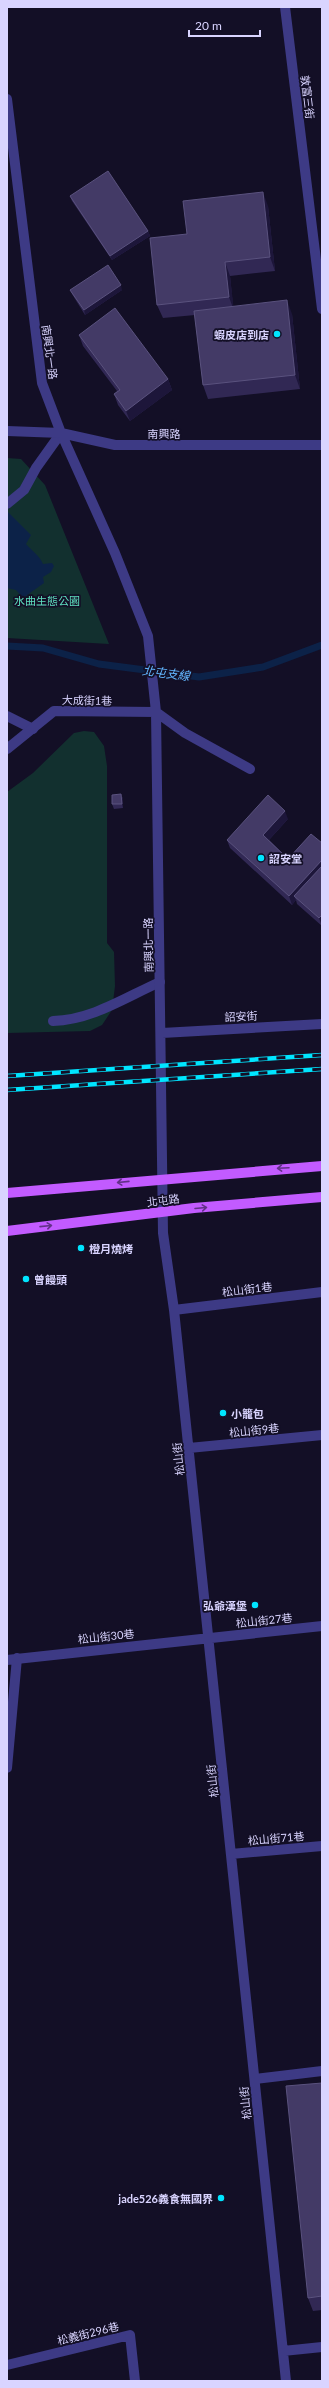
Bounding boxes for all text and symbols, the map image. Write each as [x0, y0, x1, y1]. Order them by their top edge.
scale bar [189, 12, 260, 38]
text: 20 m [195, 18, 222, 33]
street label: 敦富三街 [299, 74, 317, 120]
street label: 南興北一路 [40, 324, 60, 380]
place label: 蝦皮店到店 [214, 328, 269, 341]
marker: 蝦皮店到店 [272, 329, 282, 339]
street label: 南興路 [148, 427, 181, 440]
park label: 水曲生態公園 [14, 594, 80, 607]
water label: 北屯支線 [141, 663, 193, 684]
street label: 大成街1巷 [62, 693, 112, 707]
place label: 詔安堂 [269, 852, 302, 865]
marker: 詔安堂 [256, 853, 266, 863]
street label: 南興北一路 [141, 917, 155, 973]
street label: 詔安街 [224, 1009, 258, 1023]
one-way arrow [277, 1164, 290, 1171]
one-way arrow [117, 1179, 130, 1186]
street label: 北屯路 [146, 1192, 180, 1208]
one-way arrow [194, 1204, 207, 1212]
one-way arrow [39, 1222, 52, 1230]
place label: 橙月燒烤 [89, 1242, 133, 1255]
marker: 橙月燒烤 [76, 1243, 86, 1253]
place label: 曾饅頭 [34, 1273, 67, 1286]
marker: 曾饅頭 [21, 1274, 31, 1284]
street label: 松山街1巷 [221, 1279, 273, 1299]
place label: 小籠包 [231, 1407, 264, 1420]
marker: 小籠包 [218, 1408, 228, 1418]
street label: 松山街9巷 [228, 1421, 280, 1439]
street label: 松山街 [170, 1442, 186, 1476]
place label: 弘爺漢堡 [203, 1599, 247, 1612]
marker: 弘爺漢堡 [250, 1600, 260, 1610]
street label: 松山街27巷 [235, 1611, 293, 1629]
street label: 松山街30巷 [77, 1627, 135, 1645]
street label: 松山街 [204, 1764, 220, 1798]
street label: 松山街71巷 [247, 1829, 305, 1847]
street label: 松山街 [237, 2086, 253, 2120]
place label: jade526義食無國界 [117, 2192, 213, 2205]
marker: jade526義食無國界 [216, 2193, 226, 2203]
street label: 松義街296巷 [56, 2319, 120, 2347]

